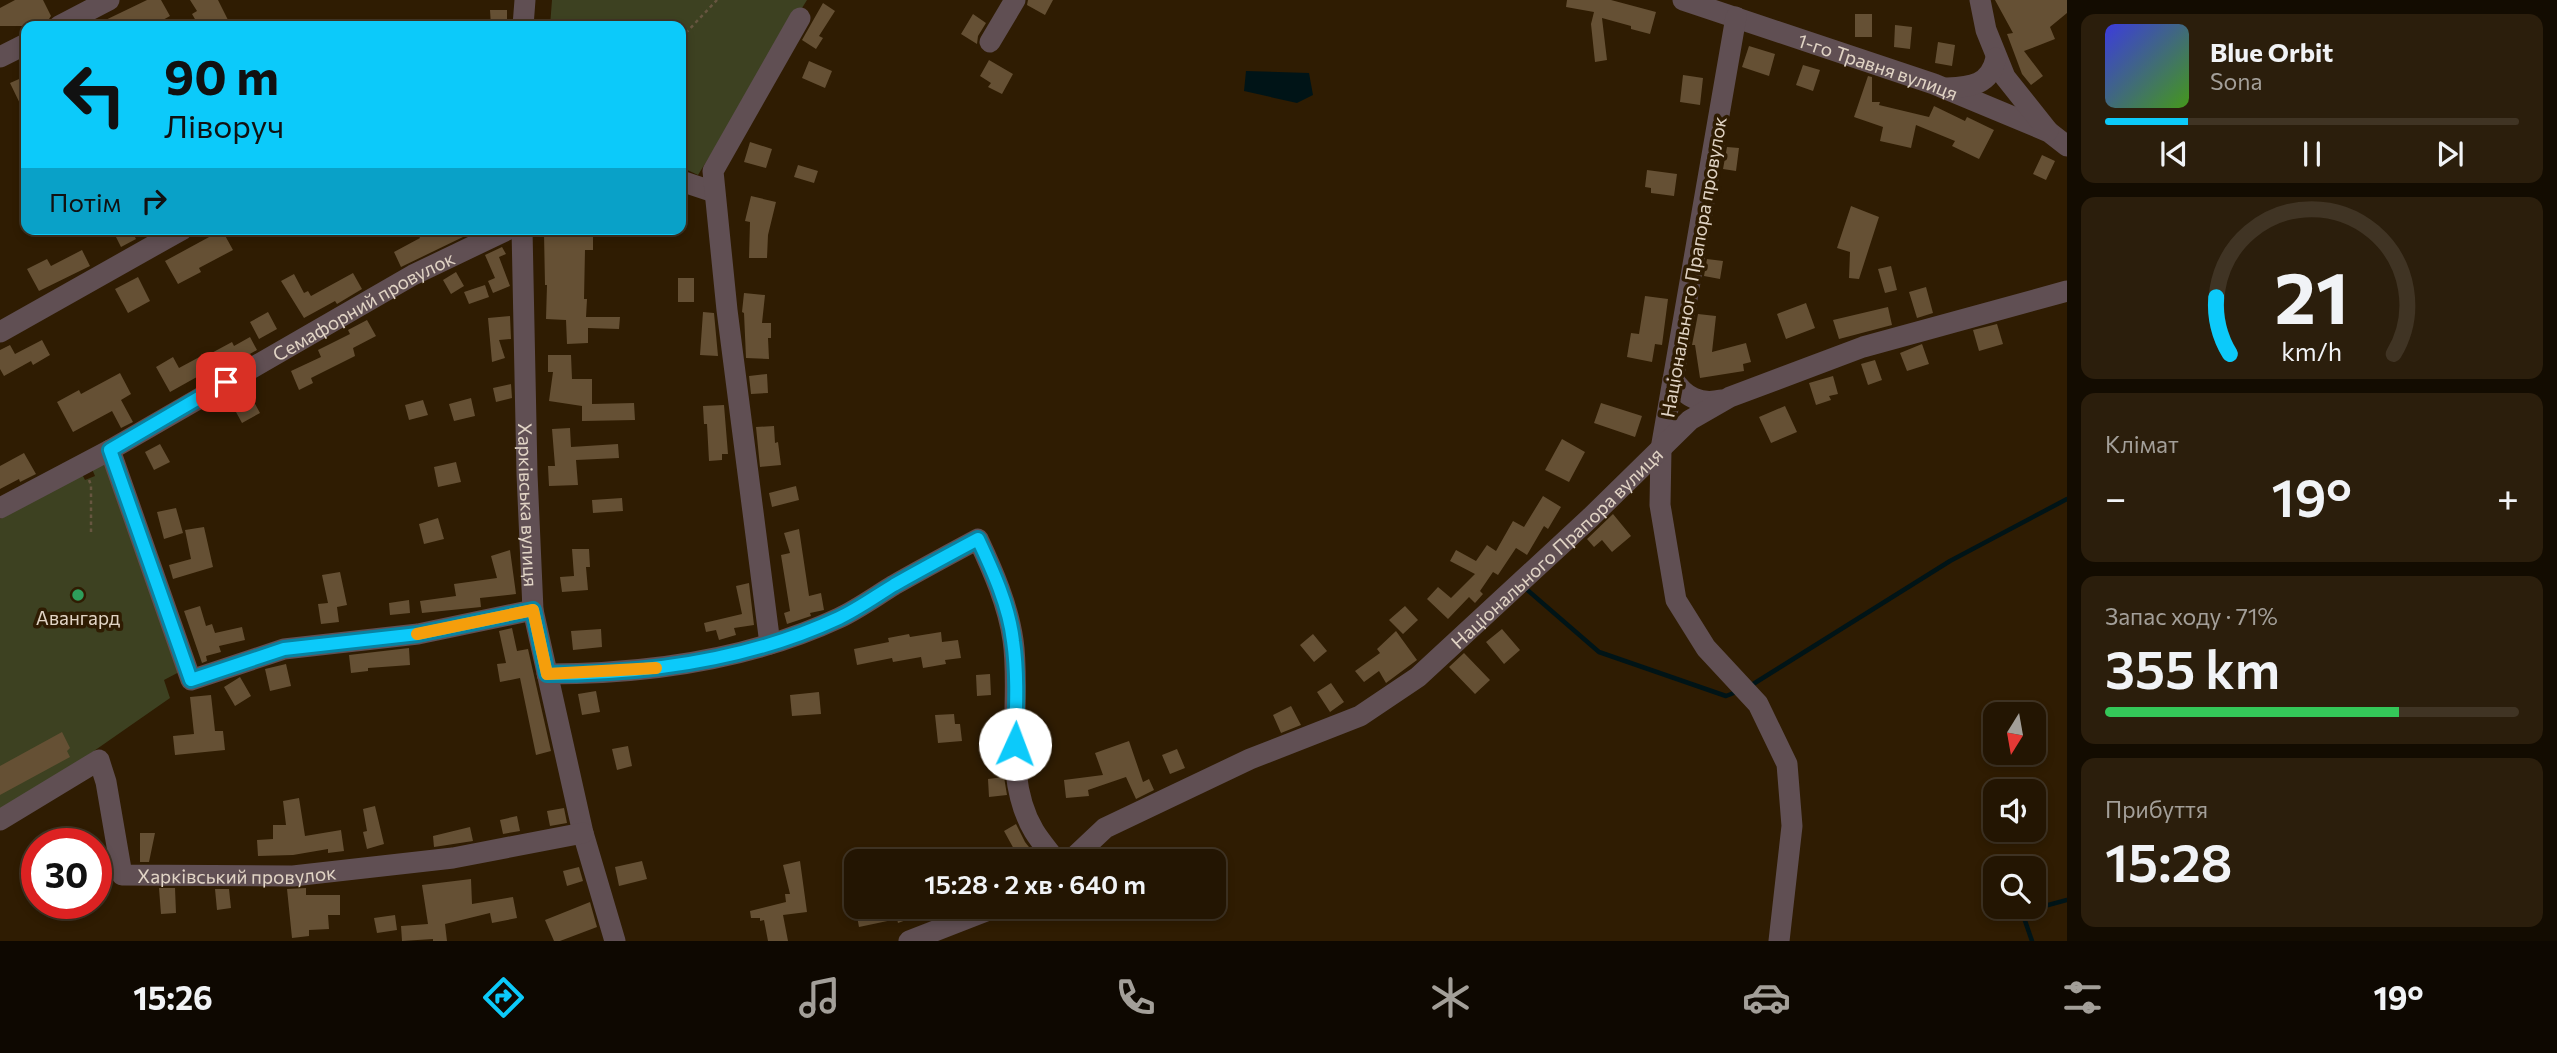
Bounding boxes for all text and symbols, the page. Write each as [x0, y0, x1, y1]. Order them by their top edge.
street label: 1-го Травня вулиця [1795, 28, 1962, 104]
text: Blue Orbit [2210, 36, 2333, 67]
text: 90 m [164, 45, 279, 105]
icon: left [49, 49, 140, 140]
text: Sona [2210, 67, 2262, 95]
text: Ліворуч [164, 105, 284, 145]
street label: Національного Прапора провулок [1655, 115, 1731, 419]
icon: previous [2155, 135, 2193, 173]
icon: pause [2293, 135, 2331, 173]
icon: next [2431, 135, 2469, 173]
icon: right [135, 182, 173, 220]
text: Потім [49, 186, 121, 217]
street label: Семафорний провулок [268, 245, 458, 365]
text: 21 [2275, 250, 2349, 339]
text: km/h [2282, 336, 2342, 366]
pin [196, 352, 256, 412]
icon: arrive [207, 363, 245, 401]
street label: Харківська вулиця [514, 423, 543, 587]
text: Клімат [2105, 430, 2179, 458]
street label: Національного Прапора вулиця [1446, 442, 1667, 653]
text: 19° [2271, 464, 2352, 528]
text: − [2105, 473, 2127, 520]
text: + [2497, 473, 2519, 520]
marker: Авангард [70, 587, 86, 603]
text: Запас ходу · 71% [2105, 602, 2278, 630]
place label: Авангард [36, 606, 120, 629]
text: 355 km [2105, 636, 2280, 700]
north arrow [1983, 702, 2046, 765]
map controls [1983, 702, 2046, 919]
position arrow [978, 707, 1052, 781]
button: sound [1983, 779, 2046, 842]
text: Прибуття [2105, 795, 2208, 823]
speed limit sign: 30 [21, 828, 112, 919]
text: 15:28 [2105, 829, 2233, 893]
button: search [1983, 856, 2046, 919]
street label: Харківський провулок [137, 860, 337, 888]
text: 15:28 · 2 хв · 640 m [924, 868, 1146, 899]
icon: directions [479, 973, 528, 1022]
icon: music [795, 973, 844, 1022]
icon: phone [1111, 973, 1160, 1022]
icon: climate [1426, 973, 1475, 1022]
icon: car [1742, 973, 1791, 1022]
icon: filters [2058, 973, 2107, 1022]
text: 15:26 [133, 977, 213, 1017]
text: 19° [2373, 977, 2424, 1017]

